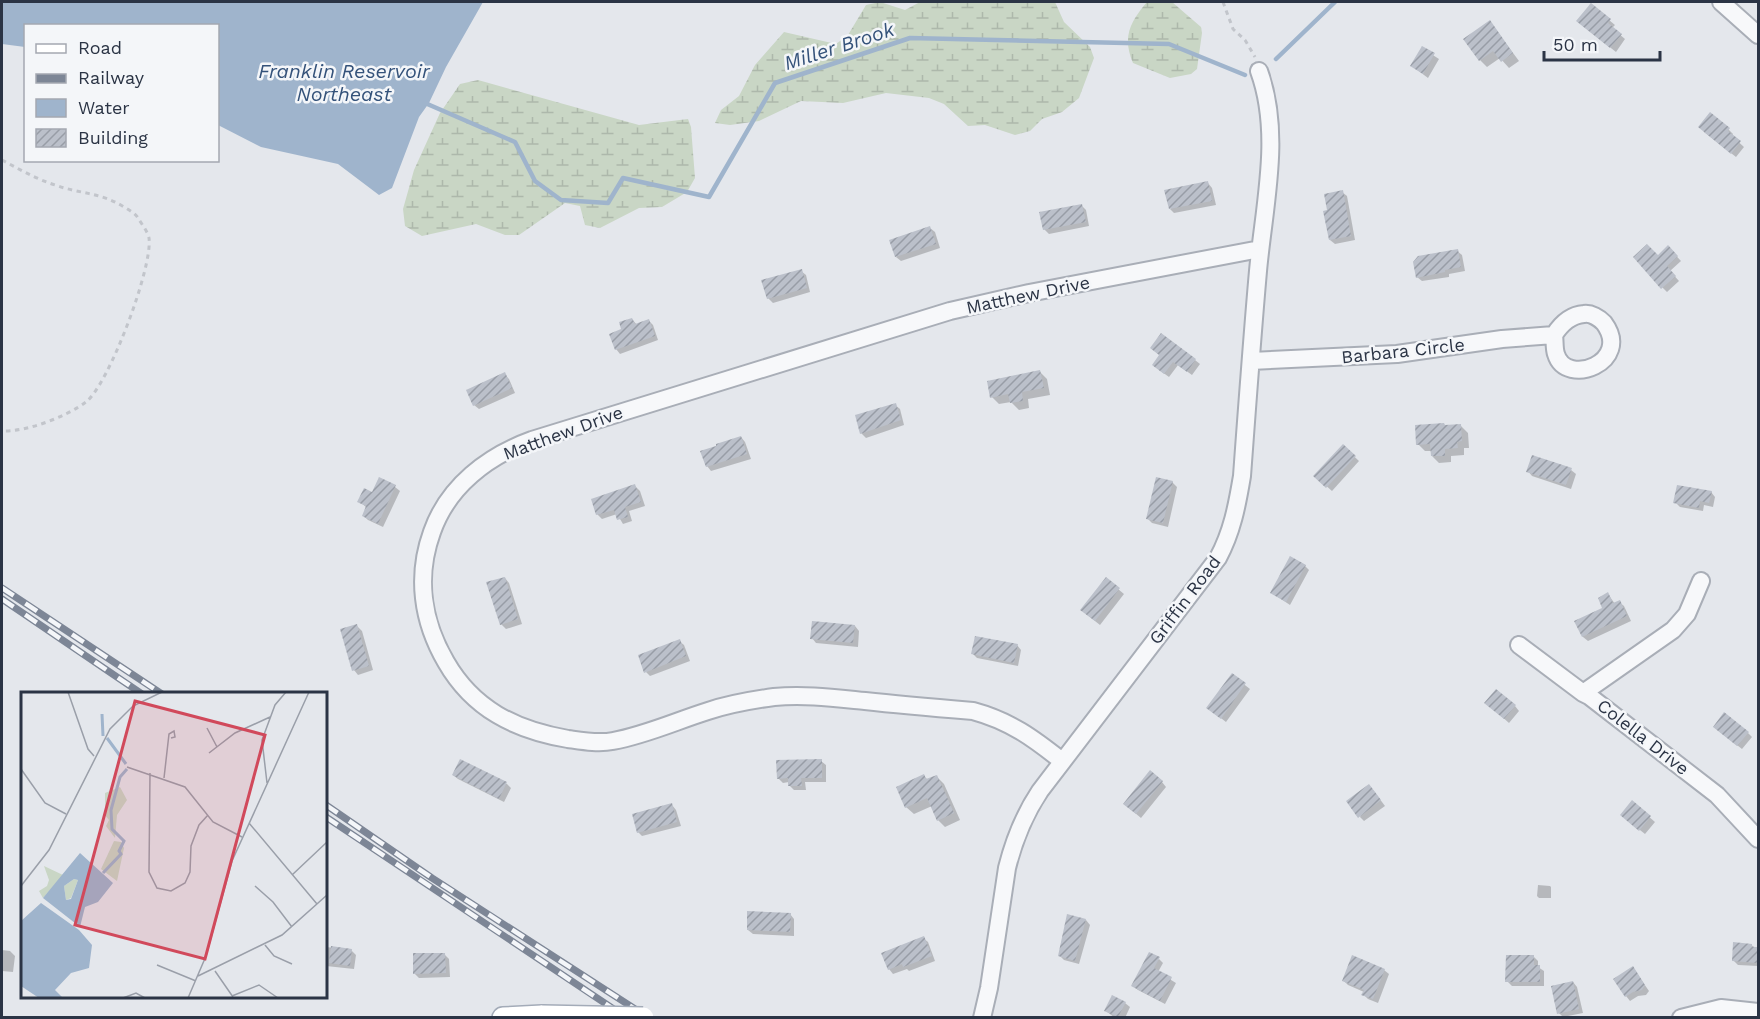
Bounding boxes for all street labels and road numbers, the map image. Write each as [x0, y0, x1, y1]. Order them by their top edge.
street label: Matthew Drive [964, 271, 1092, 318]
street label: Barbara Circle [1340, 334, 1466, 367]
street label: Matthew Drive [500, 401, 626, 464]
street label: Griffin Road [1145, 551, 1225, 648]
street label: Colella Drive [1593, 694, 1693, 779]

